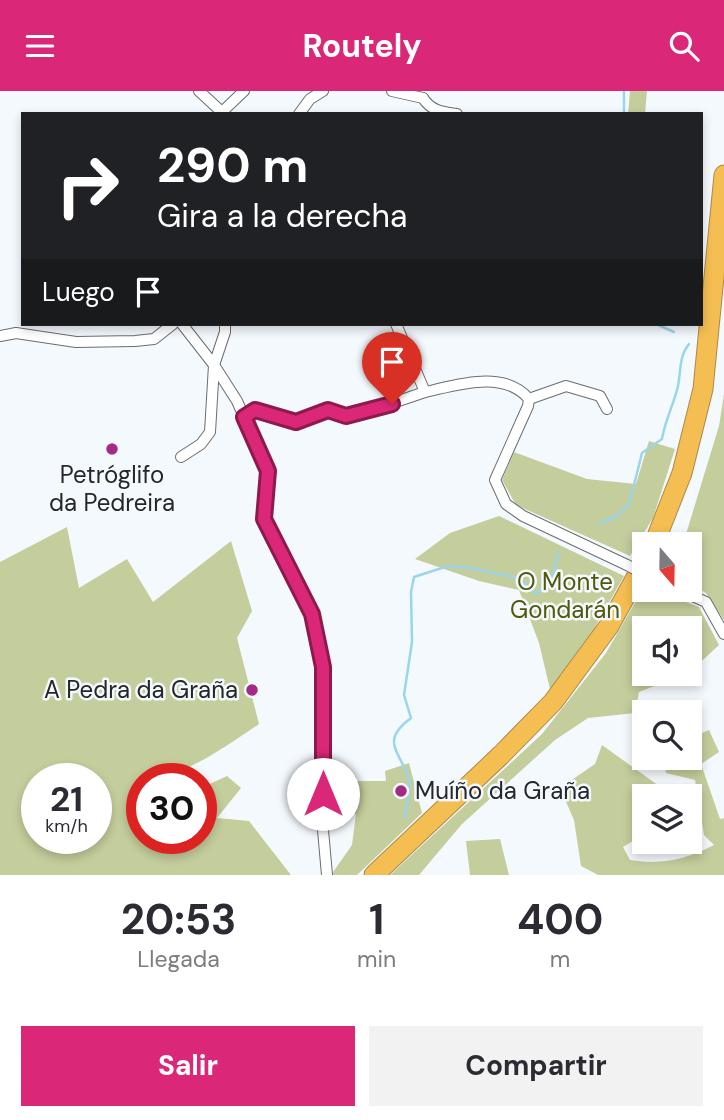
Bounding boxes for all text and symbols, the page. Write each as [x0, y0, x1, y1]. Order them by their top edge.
text: Routely [302, 25, 422, 67]
icon: menu [21, 27, 59, 65]
icon: search [665, 27, 703, 65]
text: 290 m [157, 133, 308, 197]
icon: right [42, 140, 133, 231]
text: Gira a la derecha [157, 195, 407, 237]
icon: arrive [129, 273, 167, 311]
text: Luego [42, 275, 115, 309]
pin [362, 332, 422, 404]
icon: arrive [373, 343, 411, 381]
marker: Petróglifo da Pedreira [104, 441, 120, 457]
place label: Petróglifo da Pedreira [49, 459, 175, 518]
north arrow [632, 532, 702, 602]
map controls [632, 532, 702, 854]
park label: O Monte Gondarán [510, 566, 620, 625]
button: sound [632, 616, 702, 686]
place label: A Pedra da Graña [44, 674, 238, 705]
marker: A Pedra da Graña [244, 682, 260, 698]
button: search [632, 700, 702, 770]
position arrow [286, 757, 360, 831]
speed limit sign: 30 [126, 763, 217, 854]
place label: Muíño da Graña [415, 775, 590, 806]
text: 21 [50, 776, 83, 822]
marker: Muíño da Graña [393, 783, 409, 799]
button: layers [632, 784, 702, 854]
text: km/h [45, 814, 88, 838]
text: 20:53 [121, 892, 236, 947]
text: 1 [369, 892, 384, 947]
text: 400 [517, 892, 603, 947]
text: Llegada [137, 944, 220, 974]
text: min [357, 944, 396, 974]
text: m [550, 944, 570, 974]
button: Salir [21, 1026, 355, 1106]
button: Compartir [369, 1026, 703, 1106]

